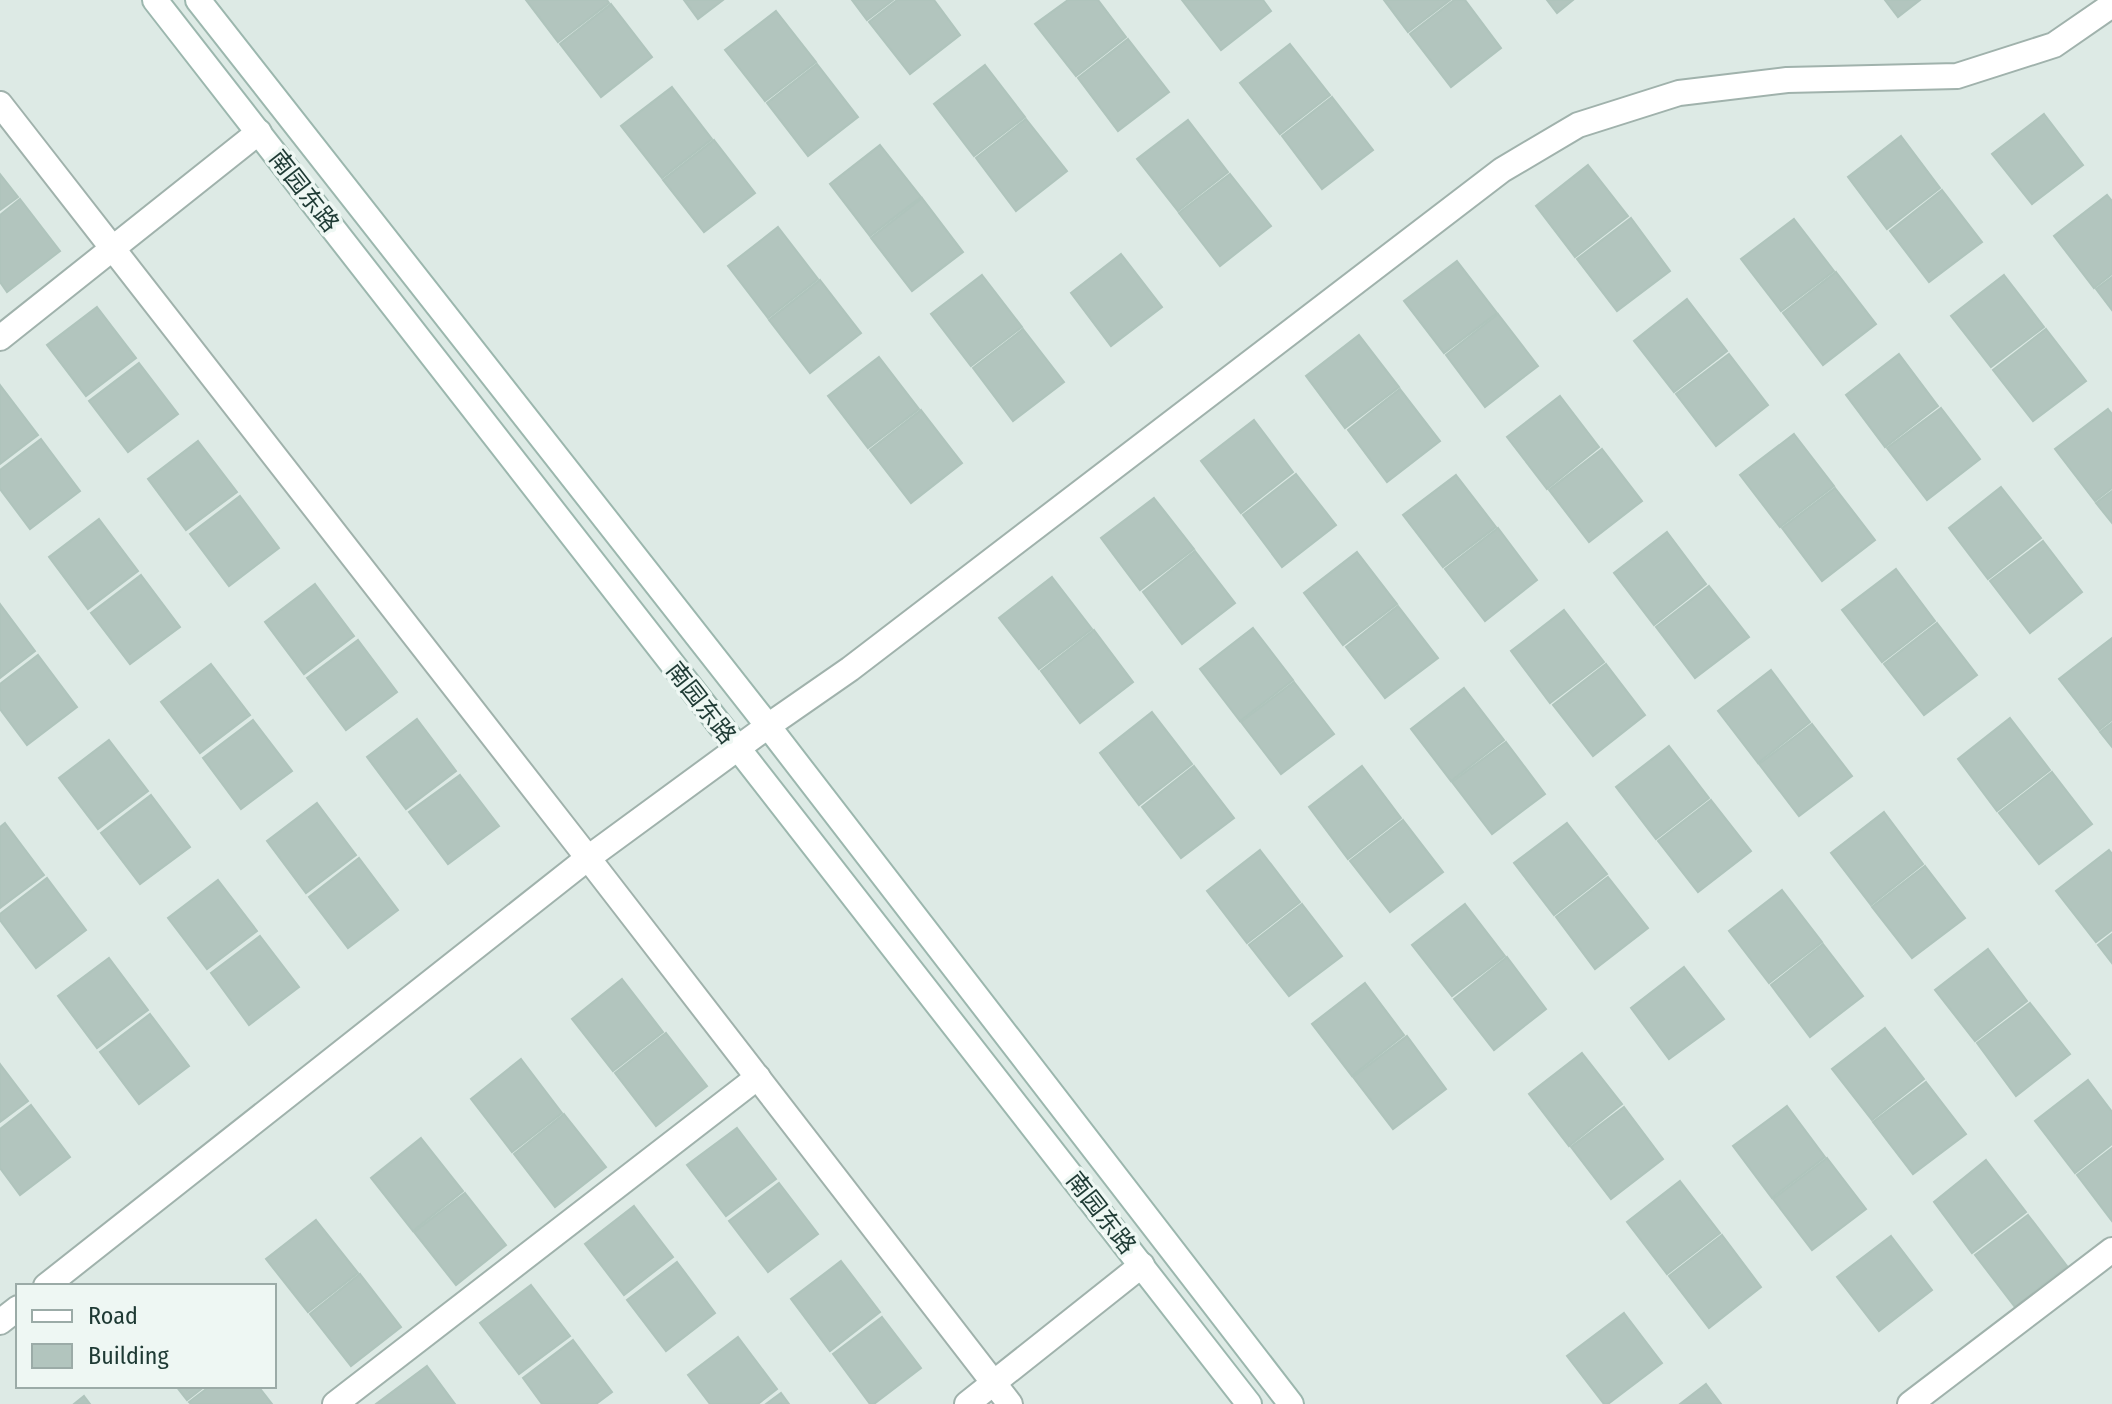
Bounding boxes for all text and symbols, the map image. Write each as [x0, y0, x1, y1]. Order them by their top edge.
street label: 南园东路 [263, 145, 345, 237]
street label: 南园东路 [660, 657, 742, 749]
street label: 南园东路 [1060, 1167, 1142, 1259]
legend [16, 1284, 276, 1388]
text: Road [88, 1302, 138, 1330]
text: Building [88, 1342, 170, 1370]

